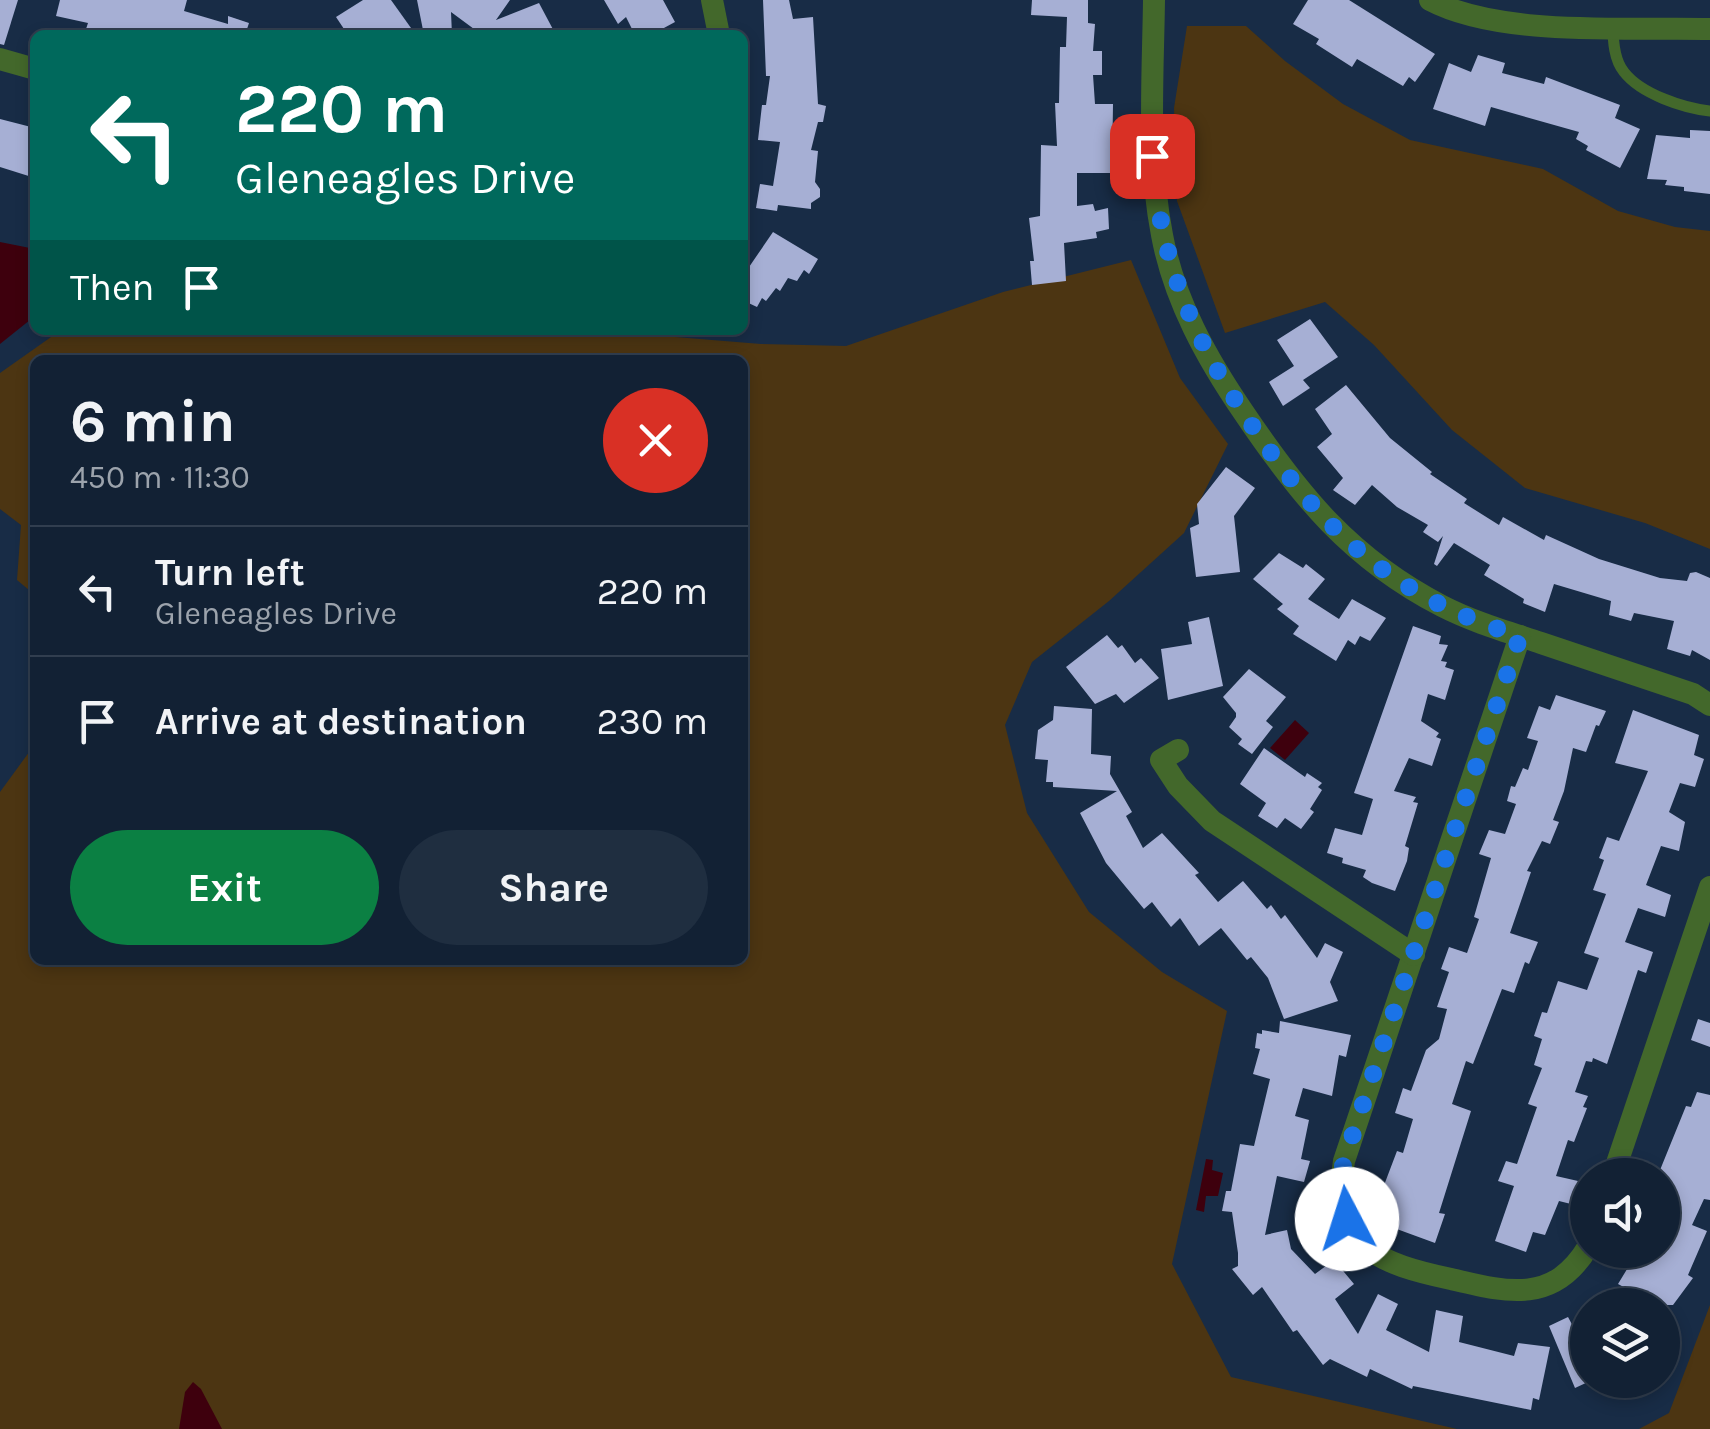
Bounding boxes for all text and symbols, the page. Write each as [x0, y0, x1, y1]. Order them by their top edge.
text: 220 m [235, 68, 448, 150]
icon: left [70, 70, 200, 200]
pin [1110, 114, 1195, 199]
icon: arrive [1125, 129, 1180, 184]
text: Gleneagles Drive [235, 152, 575, 204]
icon: arrive [174, 260, 229, 315]
text: Then [70, 265, 154, 310]
text: 6 min [70, 386, 236, 456]
button: close [603, 388, 708, 493]
text: 450 m · 11:30 [70, 459, 250, 496]
text: Turn left [155, 550, 305, 595]
icon: left [70, 564, 125, 619]
text: 220 m [597, 569, 708, 614]
text: Gleneagles Drive [155, 595, 397, 632]
icon: arrive [70, 694, 125, 749]
text: Arrive at destination [155, 699, 527, 744]
text: 230 m [596, 699, 708, 744]
button: Exit [70, 830, 379, 945]
button: Share [399, 830, 708, 945]
map controls [1570, 1158, 1680, 1398]
button: sound [1570, 1158, 1680, 1268]
position arrow [1295, 1167, 1399, 1271]
button: layers [1570, 1288, 1680, 1398]

